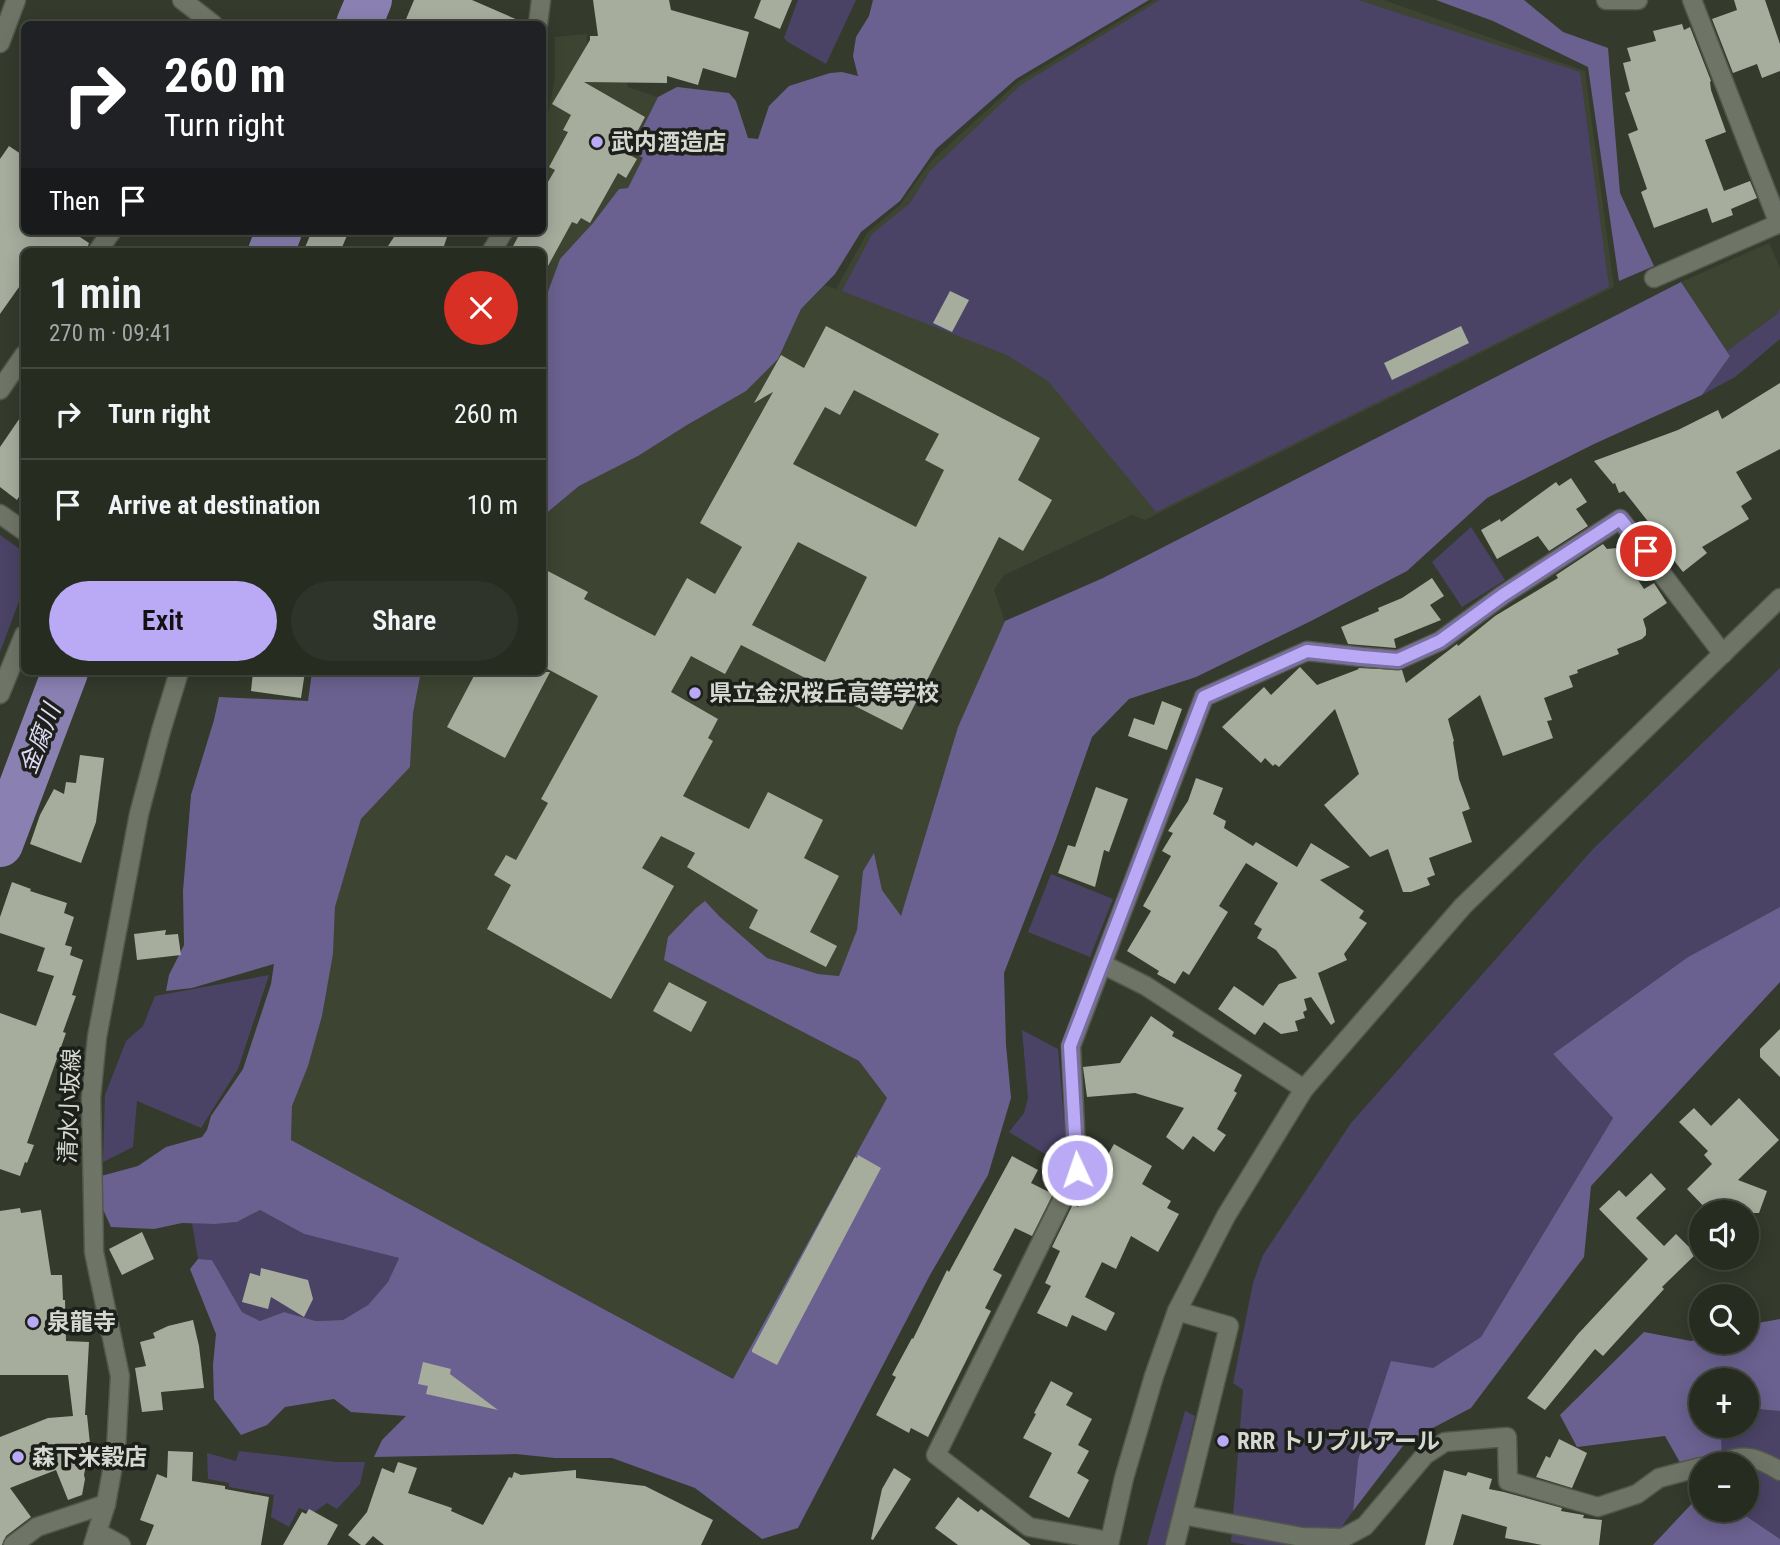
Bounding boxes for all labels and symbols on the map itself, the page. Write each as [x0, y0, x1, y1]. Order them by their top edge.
place label: 武内酒造店 [611, 129, 726, 156]
marker: 武内酒造店 [589, 134, 605, 150]
pin [1616, 521, 1676, 581]
place label: 県立金沢桜丘高等学校 [709, 680, 939, 707]
marker: 県立金沢桜丘高等学校 [687, 685, 703, 701]
water label: 金腐川 [14, 698, 67, 778]
street label: 清水小坂線 [55, 1048, 85, 1164]
position arrow [1040, 1133, 1114, 1207]
place label: 泉龍寺 [47, 1309, 116, 1336]
marker: 泉龍寺 [25, 1314, 41, 1330]
place label: RRR トリプルアール [1237, 1428, 1440, 1455]
marker: RRR トリプルアール [1215, 1433, 1231, 1449]
place label: 森下米穀店 [32, 1444, 147, 1471]
marker: 森下米穀店 [10, 1449, 26, 1465]

